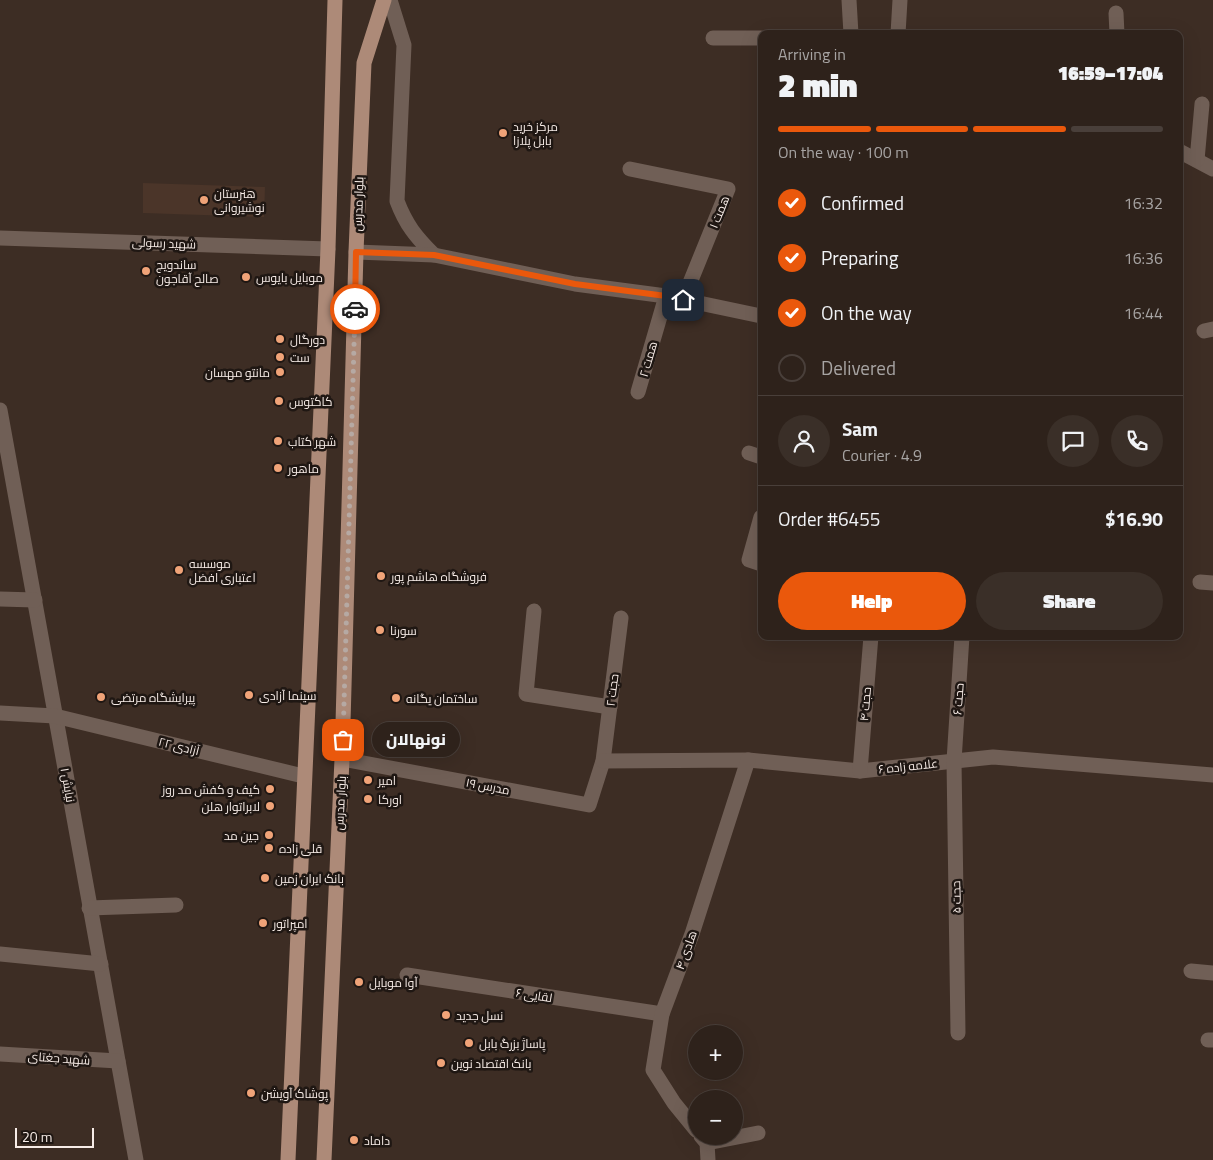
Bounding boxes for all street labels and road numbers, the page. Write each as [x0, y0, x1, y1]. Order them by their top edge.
street label: بلوار مدرس [348, 176, 368, 232]
street label: همت ۱ [704, 193, 734, 231]
street label: شهید رسولی [132, 232, 197, 254]
street label: همت ۲ [634, 339, 662, 379]
street label: حجت ۲ [601, 673, 623, 707]
street label: حجت ۶ [947, 682, 969, 716]
street label: حجت ۴ [854, 686, 876, 722]
street label: آزادی ٢٢ [157, 732, 202, 760]
street label: علامه زاده ۶ [877, 753, 939, 779]
street label: نیایش ۱ [56, 766, 80, 804]
street label: مدرس ۱۹ [464, 772, 512, 800]
street label: بلوار مدرس [329, 775, 351, 831]
street label: حجت ۵ [946, 880, 966, 914]
street label: هادی ۴ [670, 928, 702, 972]
street label: لقایی ۶ [514, 983, 554, 1007]
street label: شهید جغتای [27, 1046, 91, 1070]

